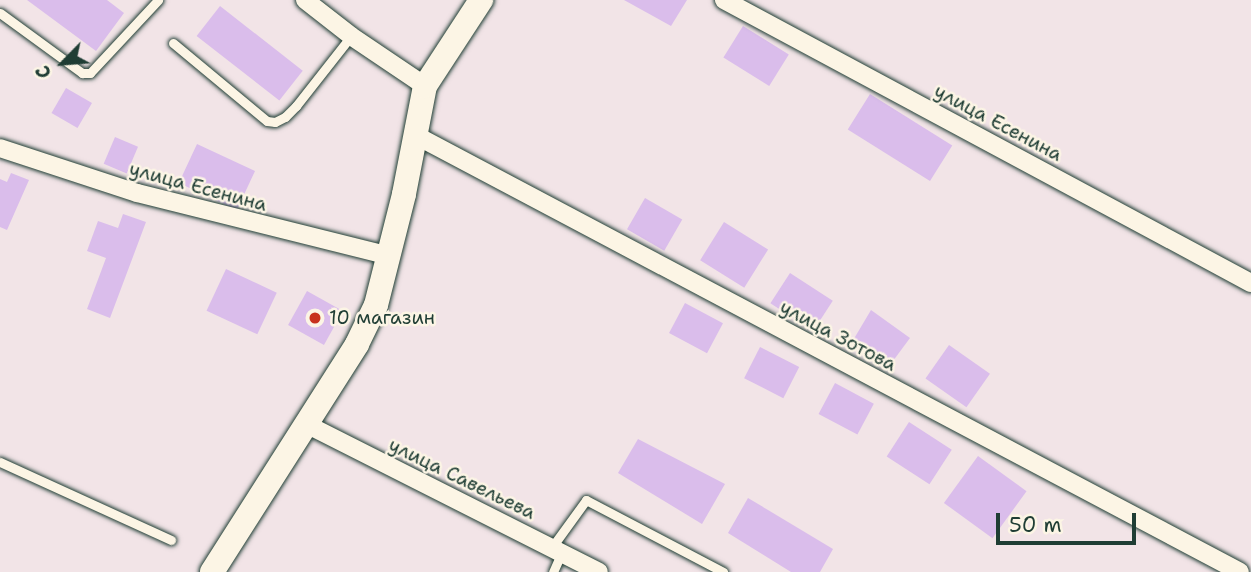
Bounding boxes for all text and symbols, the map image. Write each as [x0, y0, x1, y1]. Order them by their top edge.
north arrow [28, 28, 98, 98]
text: С [30, 62, 57, 83]
street label: улица Есенина [930, 80, 1066, 166]
street label: улица Есенина [127, 158, 269, 216]
street label: улица Зотова [776, 296, 900, 376]
place label: 10 магазин [329, 307, 435, 329]
marker: 10 магазин [307, 310, 323, 326]
street label: улица Савельева [385, 434, 539, 524]
scale bar [999, 498, 1139, 542]
text: 50 m [1009, 511, 1062, 539]

